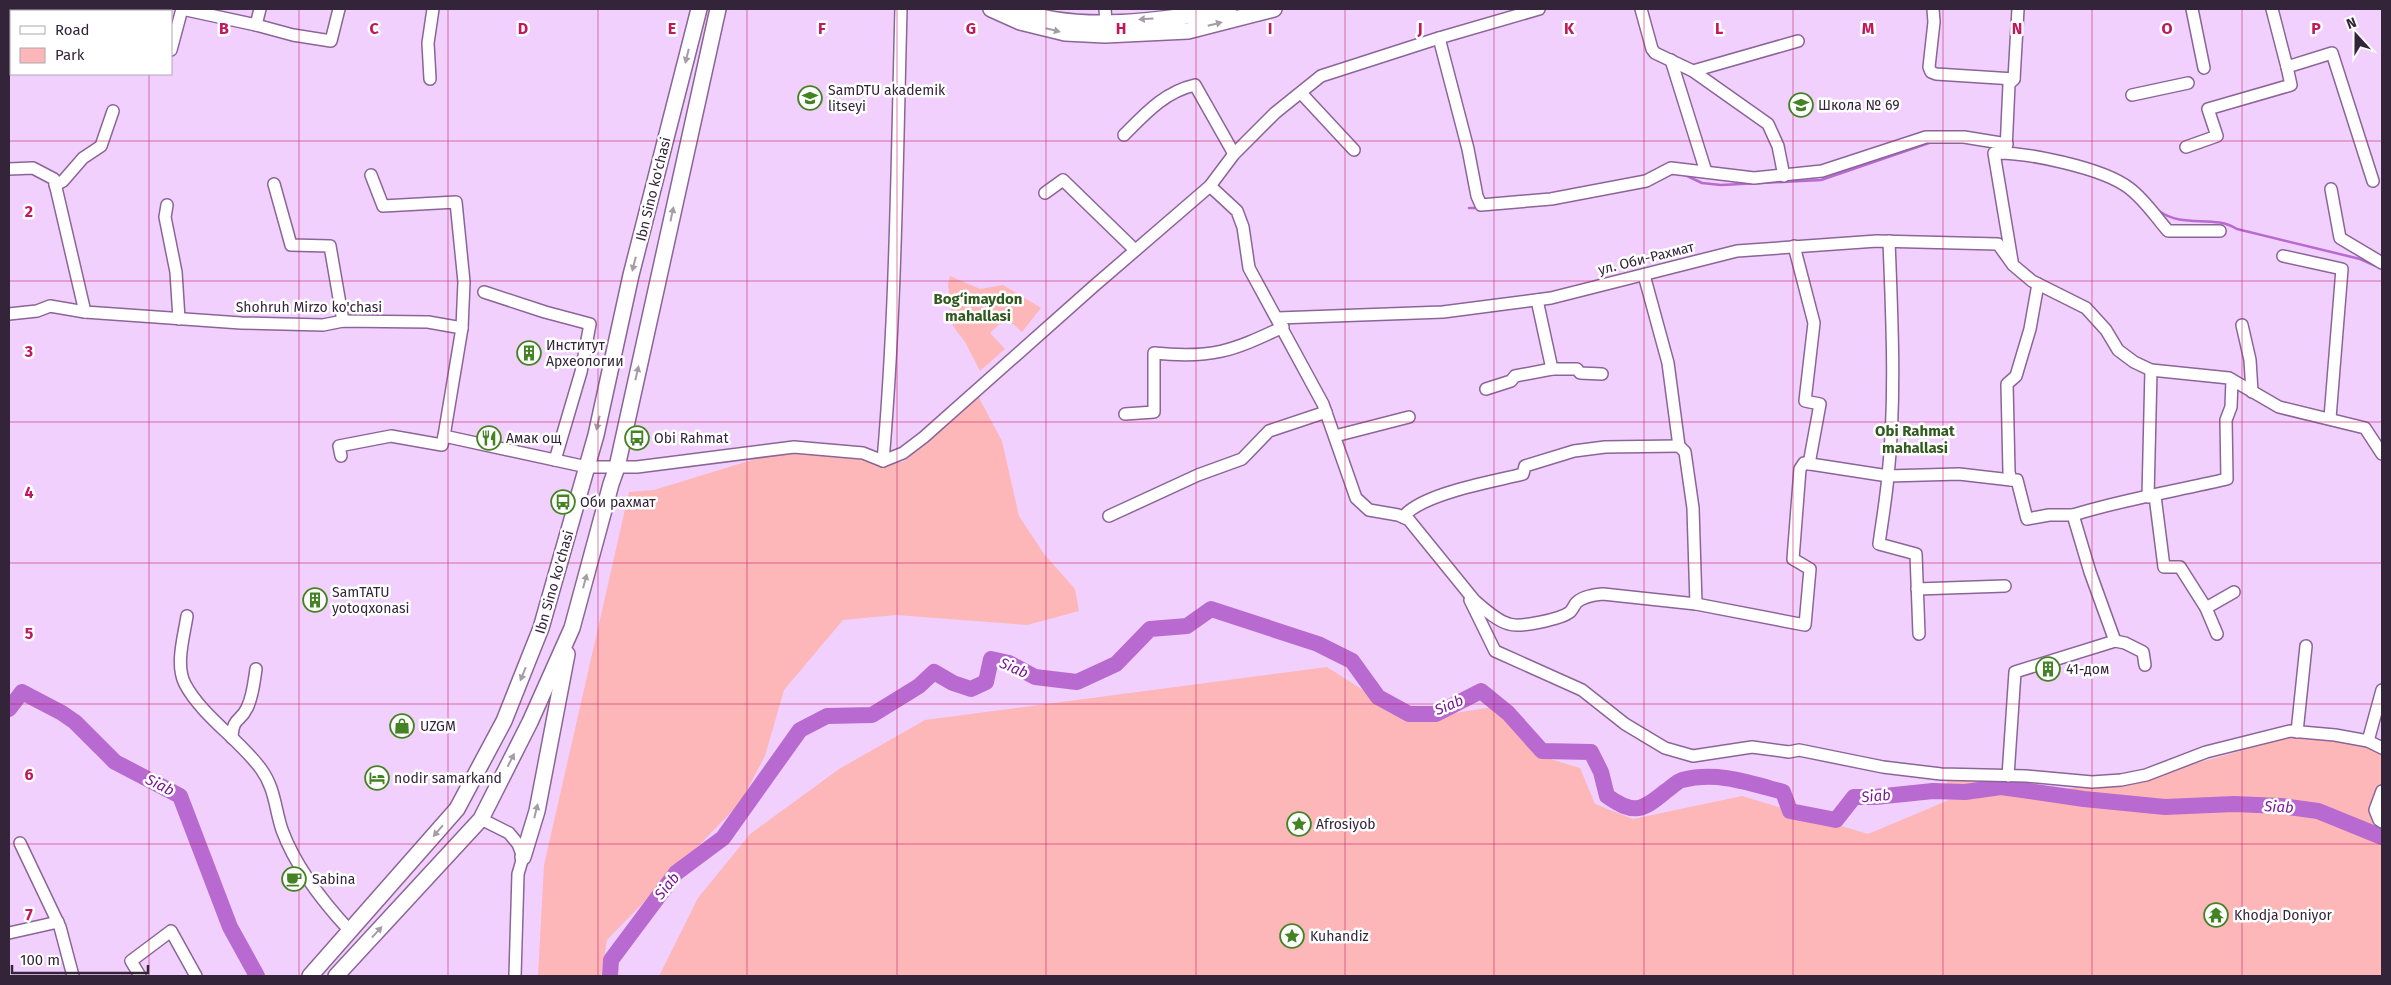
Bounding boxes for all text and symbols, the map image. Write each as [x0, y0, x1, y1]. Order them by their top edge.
legend [10, 10, 172, 75]
north arrow [2331, 10, 2381, 60]
text: N [2344, 14, 2359, 33]
one-way arrow [1138, 16, 1154, 24]
text: B [219, 19, 229, 38]
text: C [369, 19, 379, 38]
text: D [518, 19, 528, 38]
text: E [668, 19, 676, 38]
text: F [818, 19, 826, 38]
text: G [966, 19, 976, 38]
text: H [1116, 19, 1126, 38]
text: I [1268, 19, 1272, 38]
text: J [1416, 19, 1423, 38]
text: K [1564, 19, 1575, 38]
text: L [1715, 19, 1723, 38]
text: M [1862, 19, 1875, 38]
text: N [2012, 19, 2022, 38]
text: O [2161, 19, 2173, 38]
text: P [2311, 19, 2321, 38]
one-way arrow [1207, 20, 1222, 28]
text: Road [55, 21, 90, 39]
one-way arrow [1046, 26, 1061, 34]
text: Park [55, 46, 85, 64]
one-way arrow [683, 49, 691, 64]
place label: SamDTU akademik litseyi [828, 82, 946, 115]
school or university icon: SamDTU akademik litseyi [797, 85, 823, 111]
school or university icon: Школа № 69 [1788, 92, 1814, 118]
place label: Школа № 69 [1818, 97, 1900, 114]
street label: Ibn Sino ko'chasi [632, 135, 675, 243]
text: 2 [25, 202, 33, 221]
one-way arrow [668, 206, 676, 222]
street label: ул. Оби-Рахмат [1596, 238, 1697, 279]
one-way arrow [630, 257, 638, 272]
district label: Bog‘imaydon mahallasi [934, 290, 1022, 325]
street label: Shohruh Mirzo ko'chasi [236, 299, 382, 316]
place label: Институт Археологии [546, 337, 624, 370]
building icon: Институт Археологии [516, 340, 542, 366]
text: 3 [24, 342, 33, 361]
one-way arrow [633, 365, 641, 380]
one-way arrow [594, 415, 602, 431]
district label: Obi Rahmat mahallasi [1875, 422, 1955, 457]
restaurant icon: Амак ощ [476, 425, 502, 451]
bus stop icon: Obi Rahmat [624, 425, 650, 451]
place label: Амак ощ [506, 430, 561, 447]
place label: Obi Rahmat [654, 430, 729, 447]
text: 4 [24, 483, 34, 502]
bus stop icon: Оби рахмат [550, 489, 576, 515]
place label: Оби рахмат [580, 494, 656, 511]
street label: Ibn Sino ko'chasi [532, 528, 577, 636]
one-way arrow [581, 573, 589, 588]
place label: SamTATU yotoqxonasi [332, 584, 409, 617]
building icon: SamTATU yotoqxonasi [302, 587, 328, 613]
text: 5 [25, 624, 34, 643]
water label: Siab [996, 654, 1031, 682]
building icon: 41-дом [2035, 656, 2061, 682]
place label: 41-дом [2066, 661, 2109, 678]
one-way arrow [519, 666, 526, 681]
water label: Siab [1431, 691, 1466, 719]
shop icon: UZGM [389, 713, 415, 739]
place label: UZGM [420, 718, 456, 735]
one-way arrow [507, 753, 515, 767]
text: 6 [24, 765, 34, 784]
hotel icon: nodir samarkand [364, 765, 390, 791]
water label: Siab [142, 770, 177, 800]
place label: nodir samarkand [394, 770, 502, 787]
water label: Siab [1860, 786, 1891, 806]
water label: Siab [2263, 797, 2294, 817]
one-way arrow [532, 803, 540, 818]
place icon: Afrosiyob [1286, 811, 1312, 837]
place label: Afrosiyob [1316, 816, 1376, 833]
one-way arrow [432, 825, 444, 837]
cafe icon: Sabina [281, 866, 307, 892]
water label: Siab [650, 869, 683, 904]
place label: Sabina [312, 871, 355, 888]
temple icon: Khodja Doniyor [2203, 902, 2229, 928]
text: 7 [25, 905, 33, 924]
place label: Khodja Doniyor [2234, 907, 2333, 924]
place icon: Kuhandiz [1279, 923, 1305, 949]
one-way arrow [371, 927, 383, 939]
place label: Kuhandiz [1310, 928, 1369, 945]
scale bar [12, 942, 149, 974]
text: 100 m [20, 951, 60, 969]

